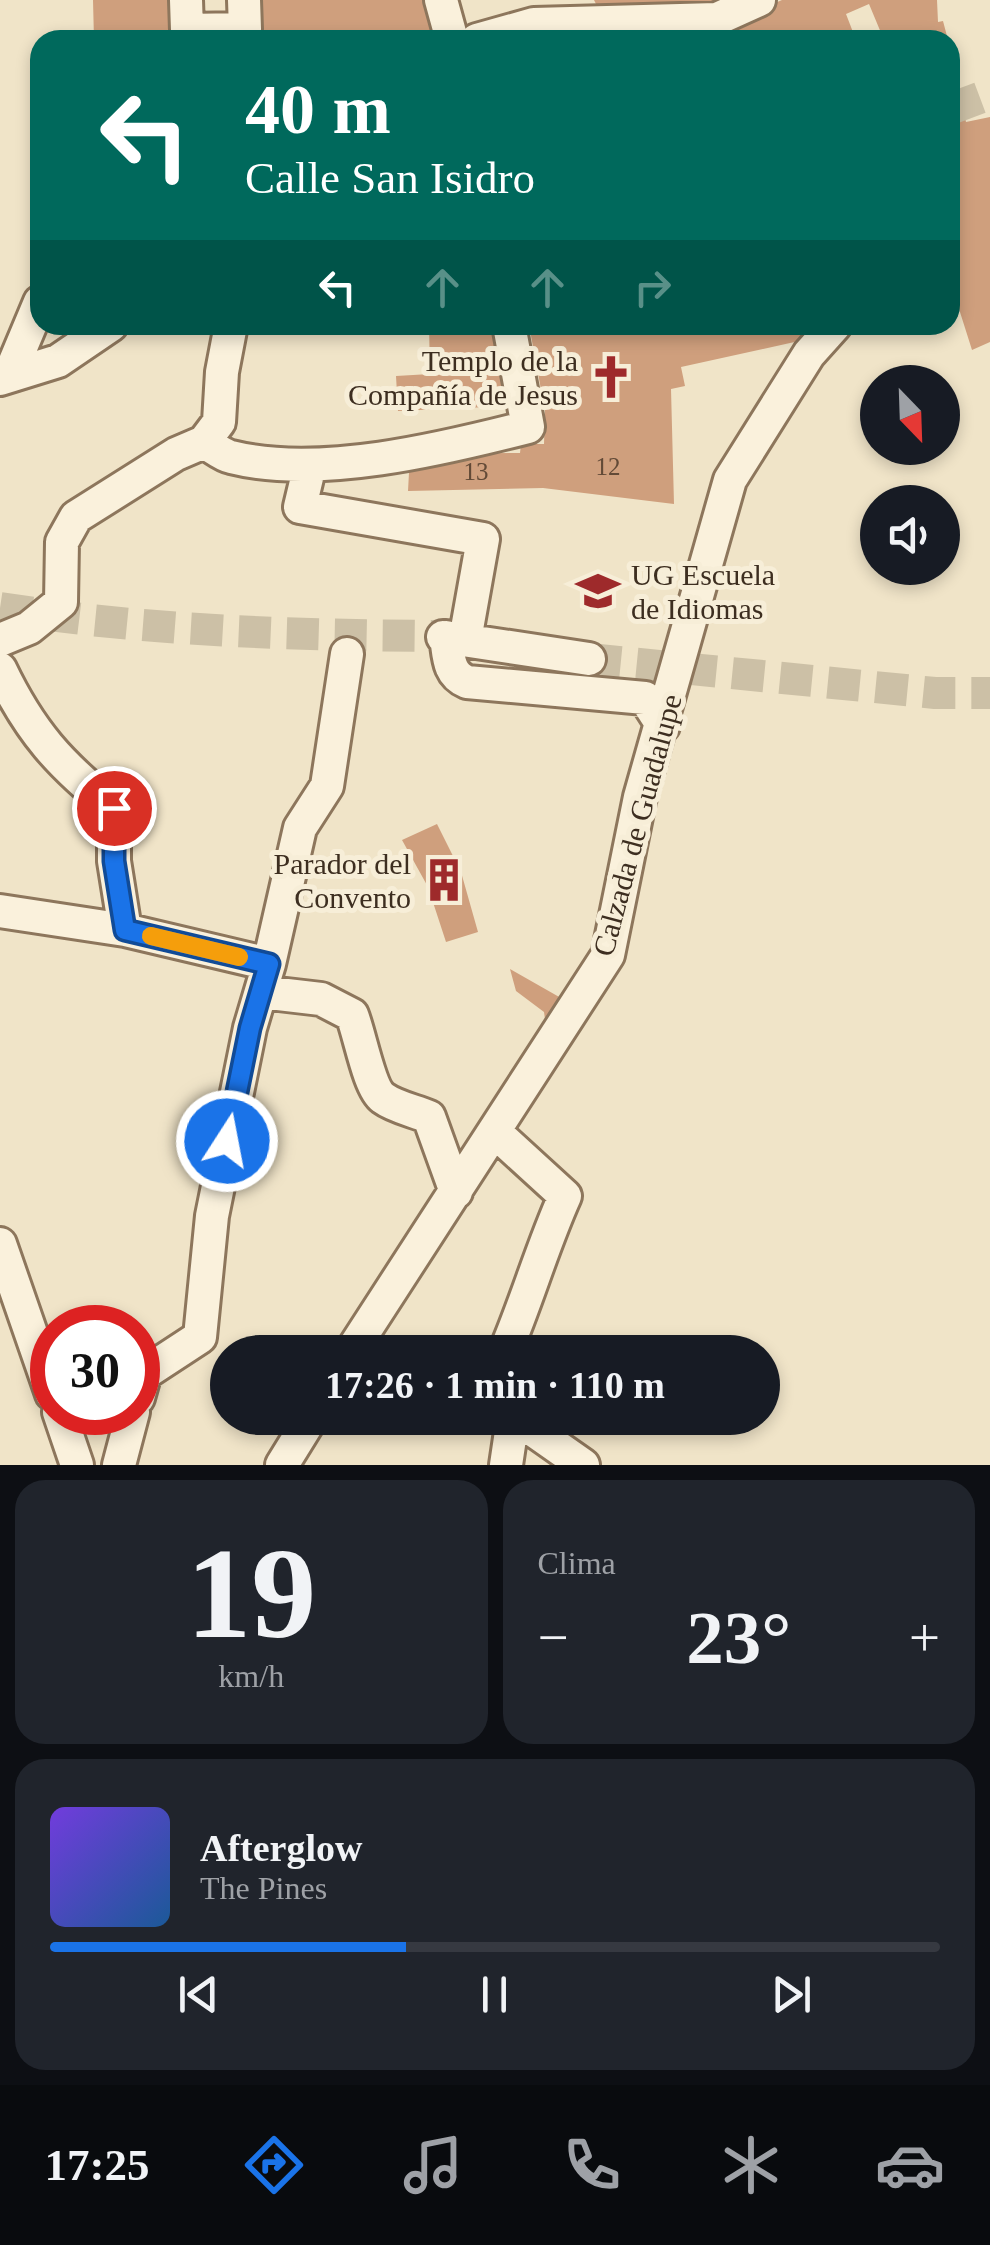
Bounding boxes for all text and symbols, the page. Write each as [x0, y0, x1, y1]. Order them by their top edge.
icon: left [80, 70, 210, 200]
text: 40 m [245, 71, 391, 148]
text: Calle San Isidro [245, 153, 535, 203]
icon: left [310, 260, 365, 315]
icon: ahead [415, 260, 470, 315]
icon: ahead [520, 260, 575, 315]
icon: right [625, 260, 680, 315]
place label: Templo de la Compañía de Jesus [348, 344, 578, 411]
church icon: Templo de la Compañía de Jesus [587, 353, 635, 401]
north arrow [860, 365, 960, 465]
map controls [860, 365, 960, 585]
house number: 12 [596, 453, 621, 480]
house number: 13 [464, 458, 489, 485]
button: sound [860, 485, 960, 585]
place label: UG Escuela de Idiomas [631, 558, 775, 625]
school or university icon: UG Escuela de Idiomas [574, 567, 622, 615]
street label: Calzada de Guadalupe [586, 690, 688, 960]
pin [72, 766, 157, 851]
icon: arrive [87, 781, 142, 836]
place label: Parador del Convento [274, 847, 411, 914]
building icon: Parador del Convento [420, 856, 468, 904]
position arrow [175, 1089, 279, 1193]
speed limit sign: 30 [30, 1305, 160, 1435]
text: 17:26 · 1 min · 110 m [325, 1364, 665, 1406]
text: 19 [186, 1521, 316, 1665]
text: Clima [538, 1545, 616, 1581]
text: 23° [686, 1596, 791, 1679]
text: − [538, 1607, 569, 1668]
text: + [909, 1607, 940, 1668]
text: km/h [218, 1658, 284, 1694]
text: Afterglow [200, 1827, 362, 1869]
text: The Pines [200, 1870, 327, 1906]
icon: previous [171, 1967, 226, 2022]
icon: pause [467, 1967, 522, 2022]
icon: next [764, 1967, 819, 2022]
icon: directions [239, 2130, 309, 2200]
icon: music [398, 2130, 468, 2200]
icon: phone [557, 2130, 627, 2200]
icon: climate [716, 2130, 786, 2200]
icon: car [875, 2130, 945, 2200]
text: 17:25 [45, 2140, 150, 2190]

